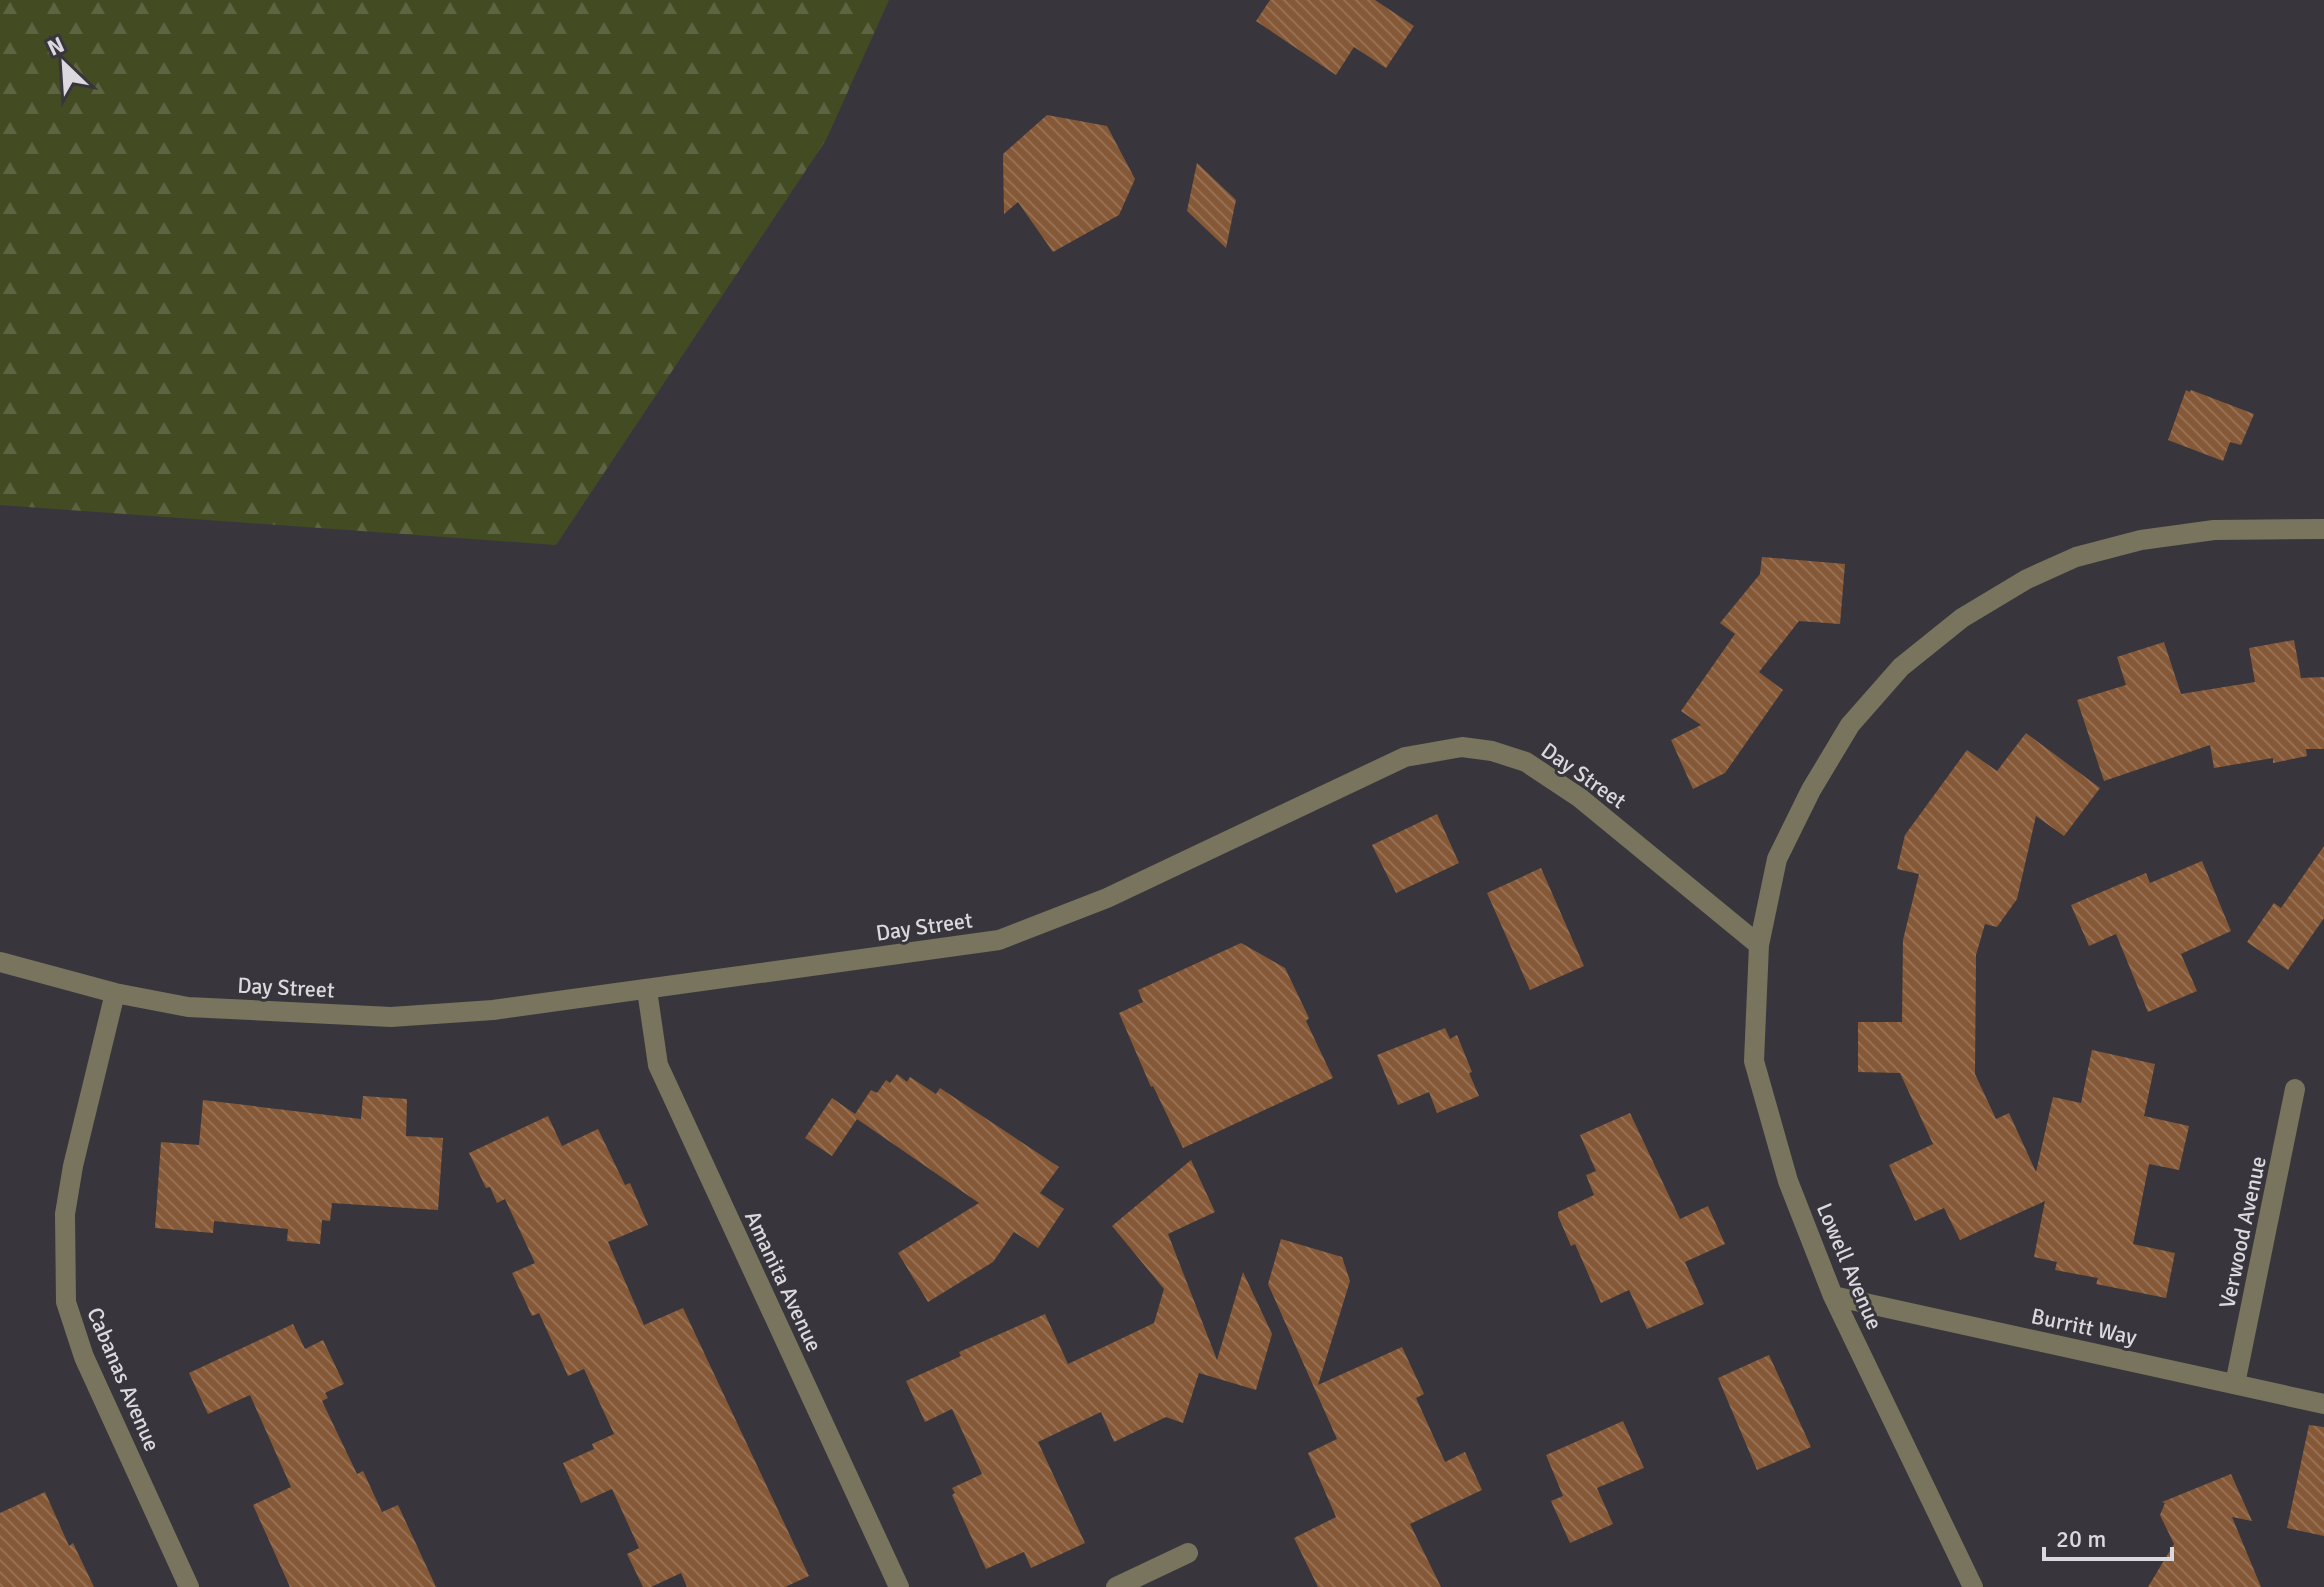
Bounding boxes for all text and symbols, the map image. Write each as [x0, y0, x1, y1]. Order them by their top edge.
north arrow [24, 24, 104, 104]
text: N [43, 31, 68, 62]
street label: Day Street [1536, 736, 1632, 815]
street label: Day Street [874, 906, 974, 947]
street label: Day Street [237, 971, 336, 1004]
street label: Verwood Avenue [2213, 1154, 2272, 1311]
street label: Lowell Avenue [1811, 1199, 1888, 1334]
street label: Amanita Avenue [739, 1206, 828, 1356]
street label: Burritt Way [2029, 1302, 2140, 1351]
street label: Cabanas Avenue [81, 1303, 166, 1455]
scale bar [2044, 1511, 2172, 1561]
text: 20 m [2056, 1524, 2106, 1554]

